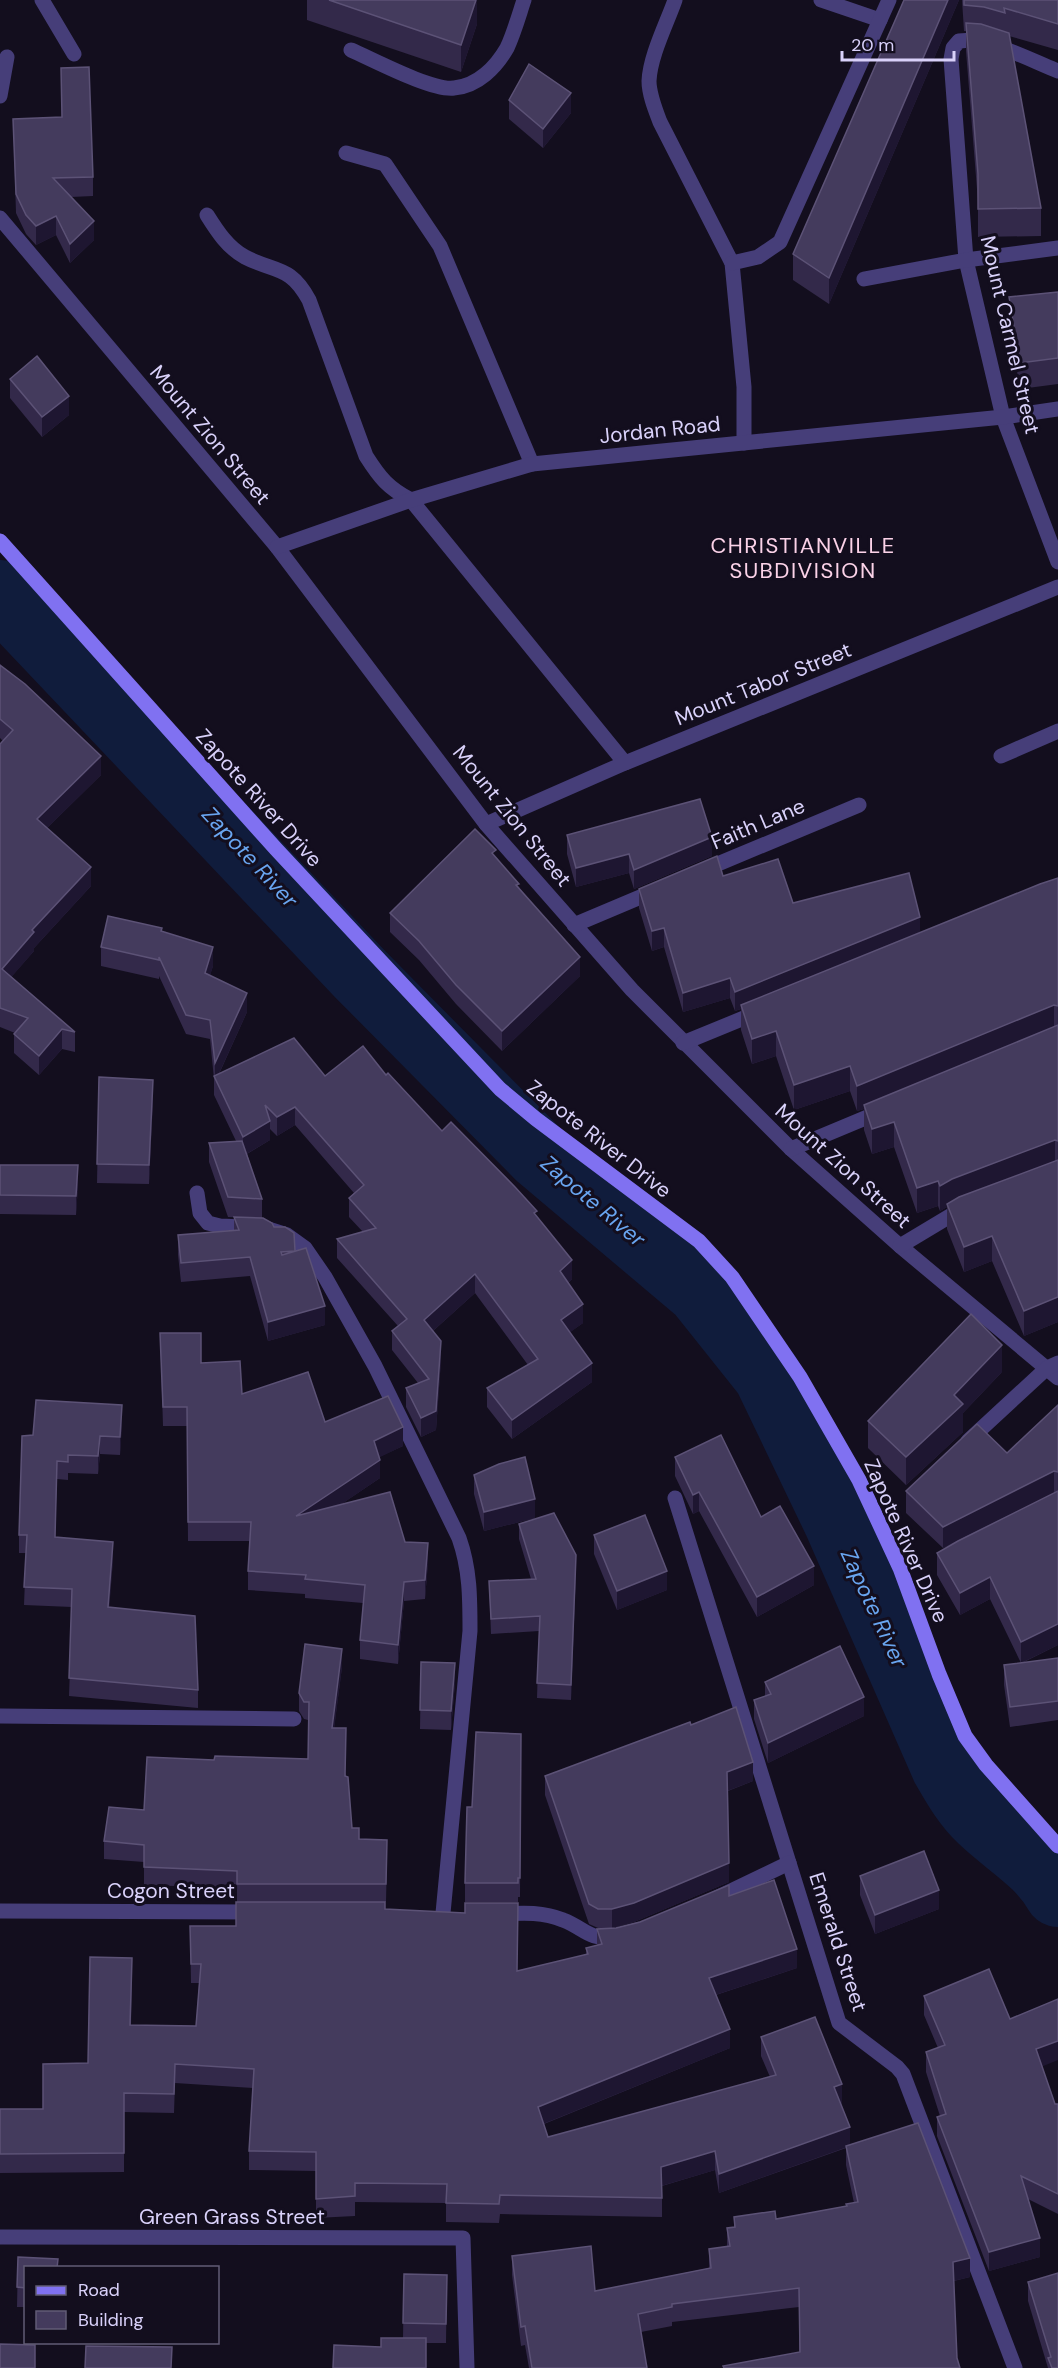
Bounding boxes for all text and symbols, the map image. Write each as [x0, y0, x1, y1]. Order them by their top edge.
scale bar [842, 24, 954, 62]
text: 20 m [851, 33, 894, 57]
street label: Mount Carmel Street [974, 233, 1046, 437]
street label: Mount Zion Street [143, 359, 277, 511]
street label: Jordan Road [598, 410, 722, 450]
district label: CHRISTIANVILLE SUBDIVISION [710, 531, 896, 585]
street label: Mount Tabor Street [671, 636, 855, 732]
street label: Zapote River Drive [191, 724, 327, 872]
street label: Mount Zion Street [446, 740, 578, 892]
street label: Faith Lane [707, 792, 809, 856]
water label: Zapote River [197, 801, 303, 913]
street label: Zapote River Drive [522, 1075, 676, 1203]
street label: Mount Zion Street [769, 1097, 917, 1235]
water label: Zapote River [535, 1150, 651, 1252]
street label: Zapote River Drive [859, 1455, 953, 1627]
water label: Zapote River [835, 1544, 913, 1672]
street label: Emerald Street [802, 1869, 874, 2015]
street label: Cogon Street [107, 1877, 235, 1905]
street label: Green Grass Street [139, 2203, 325, 2231]
legend [24, 2266, 219, 2344]
text: Road [78, 2278, 120, 2302]
text: Building [78, 2308, 143, 2332]

